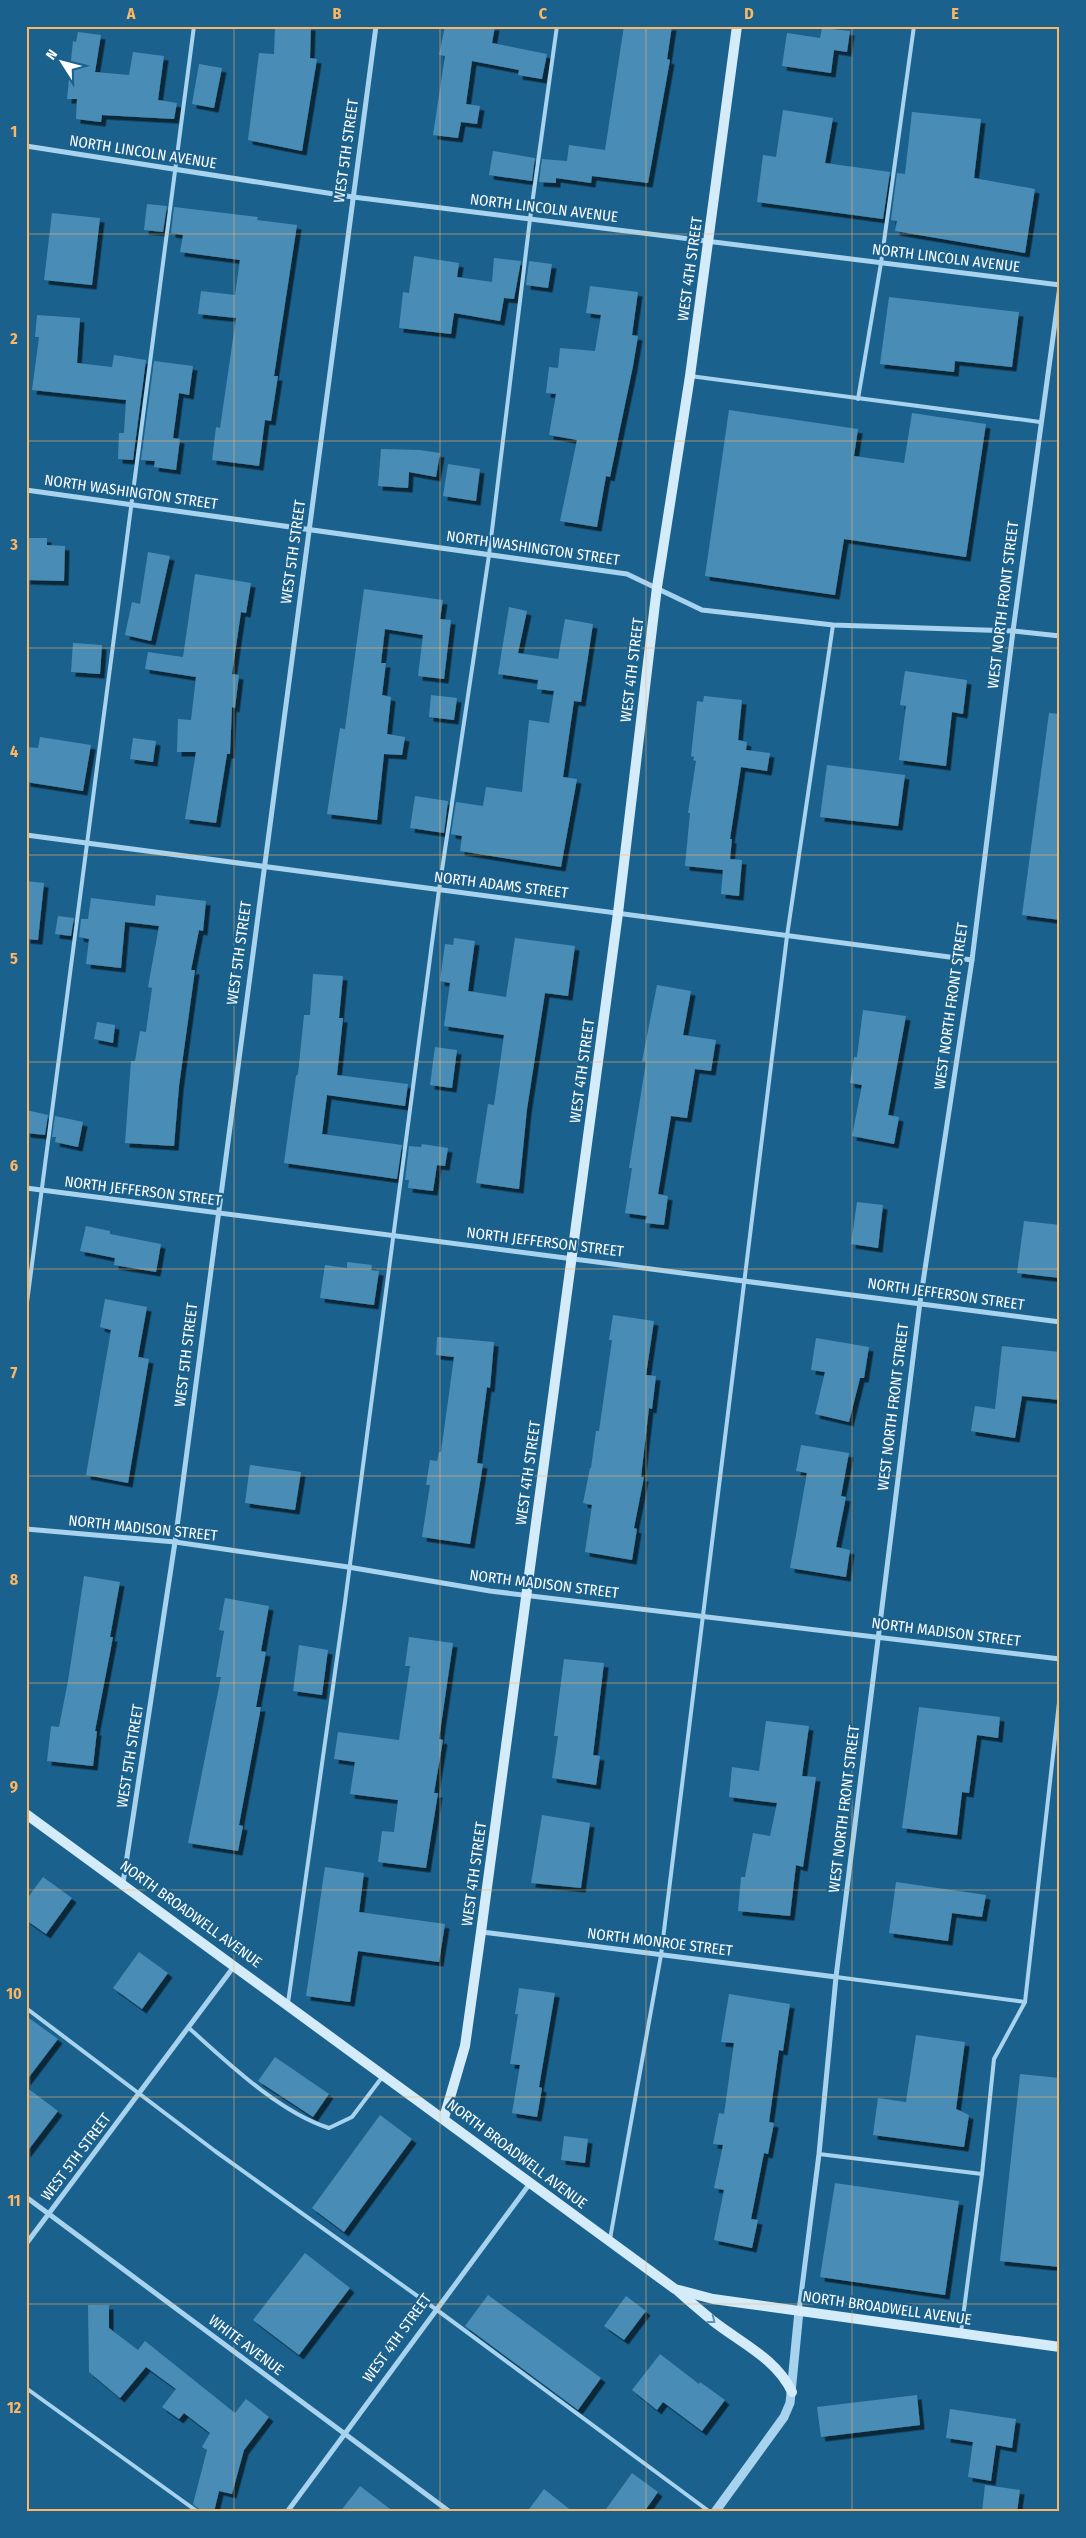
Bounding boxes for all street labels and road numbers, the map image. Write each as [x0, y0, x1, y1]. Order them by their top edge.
street label: WEST 5TH STREET [330, 98, 362, 204]
street label: NORTH LINCOLN AVENUE [68, 131, 218, 173]
street label: NORTH LINCOLN AVENUE [469, 190, 619, 226]
street label: WEST 4TH STREET [674, 216, 706, 322]
street label: NORTH LINCOLN AVENUE [871, 240, 1021, 276]
street label: NORTH WASHINGTON STREET [43, 471, 219, 513]
street label: WEST 5TH STREET [277, 499, 309, 605]
street label: WEST NORTH FRONT STREET [984, 520, 1022, 690]
street label: NORTH WASHINGTON STREET [445, 527, 621, 569]
street label: WEST 4TH STREET [617, 617, 647, 723]
street label: NORTH ADAMS STREET [433, 868, 569, 902]
street label: WEST 5TH STREET [223, 900, 255, 1006]
street label: WEST NORTH FRONT STREET [930, 921, 972, 1091]
street label: WEST 4TH STREET [566, 1018, 598, 1124]
street label: NORTH JEFFERSON STREET [63, 1172, 223, 1210]
street label: NORTH JEFFERSON STREET [465, 1223, 625, 1261]
street label: NORTH JEFFERSON STREET [866, 1274, 1026, 1314]
street label: WEST 5TH STREET [171, 1302, 201, 1408]
street label: WEST NORTH FRONT STREET [874, 1322, 912, 1492]
street label: WEST 4TH STREET [512, 1420, 544, 1526]
street label: NORTH MADISON STREET [68, 1511, 219, 1545]
street label: NORTH MADISON STREET [469, 1566, 620, 1602]
street label: NORTH MADISON STREET [871, 1614, 1022, 1650]
street label: WEST 5TH STREET [113, 1703, 147, 1809]
street label: WEST NORTH FRONT STREET [825, 1724, 863, 1894]
street label: WEST 4TH STREET [458, 1821, 490, 1927]
street label: NORTH BROADWELL AVENUE [117, 1857, 265, 1971]
street label: NORTH MONROE STREET [586, 1924, 734, 1960]
street label: NORTH BROADWELL AVENUE [444, 2096, 590, 2212]
street label: WEST 5TH STREET [37, 2110, 115, 2204]
street label: NORTH BROADWELL AVENUE [801, 2287, 973, 2329]
street label: WEST 4TH STREET [359, 2290, 435, 2386]
street label: WHITE AVENUE [205, 2311, 287, 2379]

